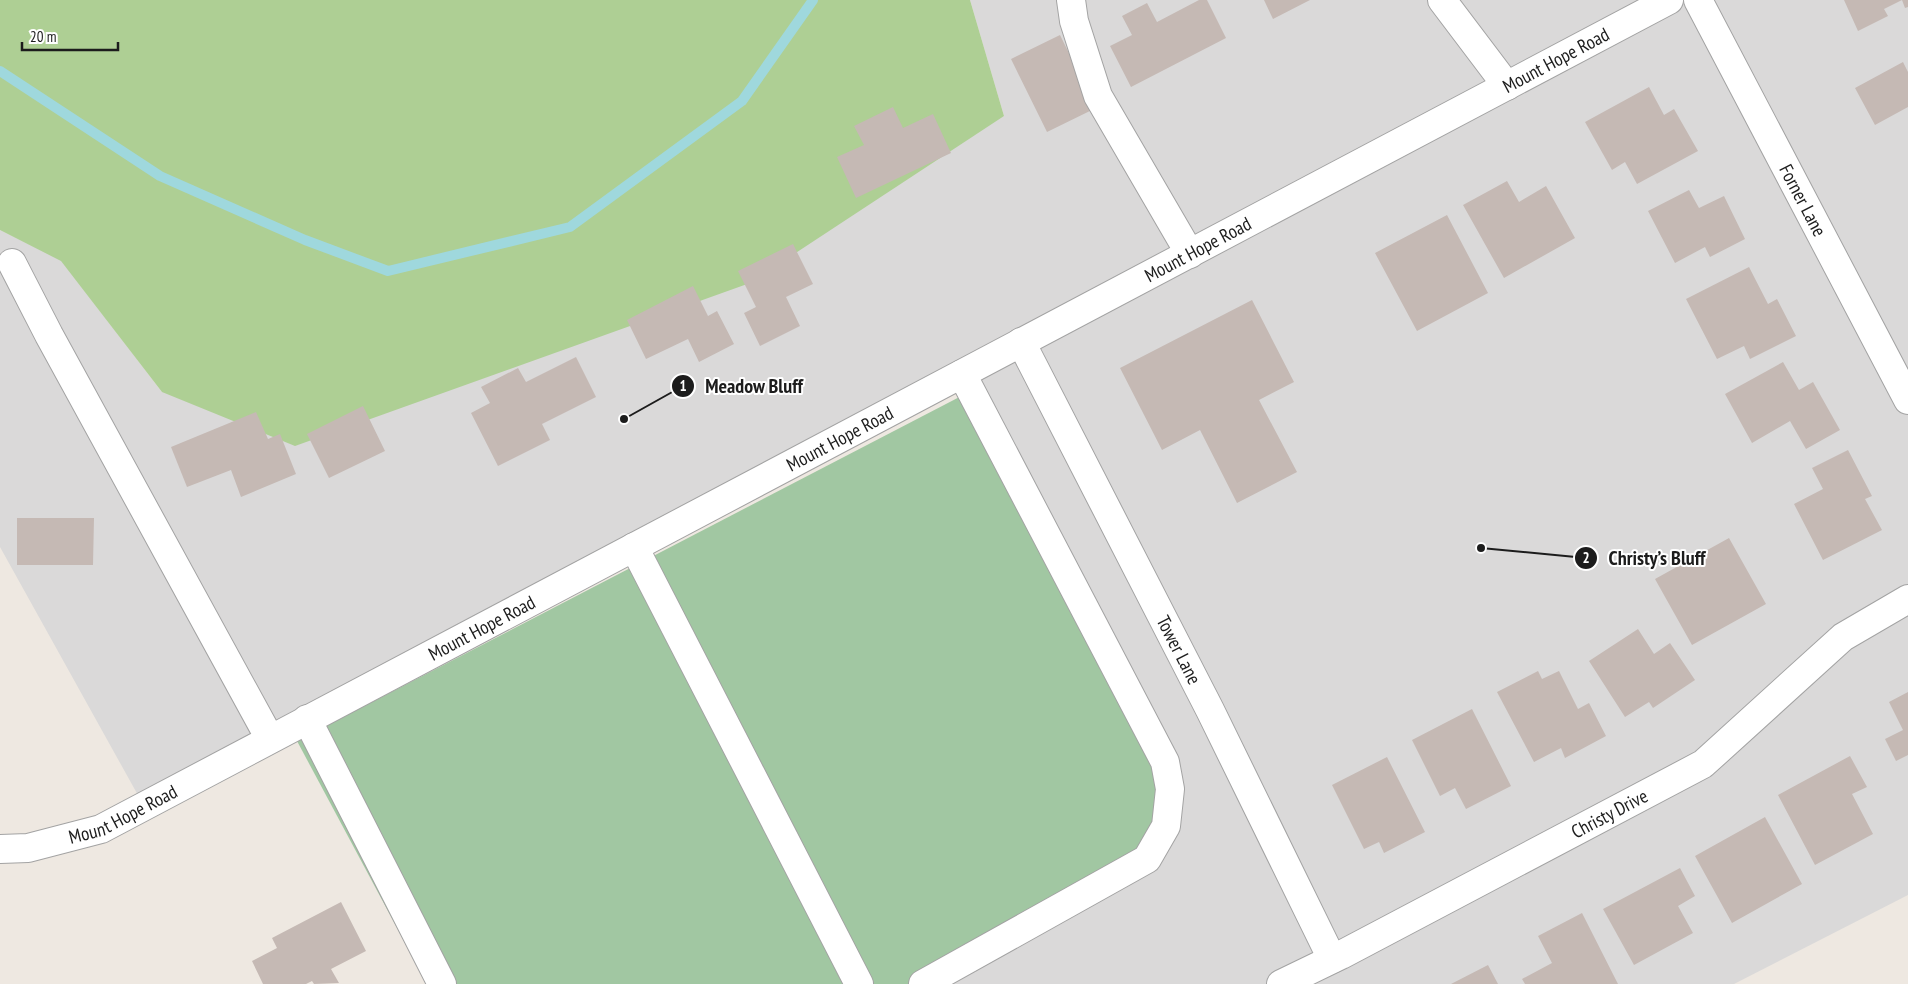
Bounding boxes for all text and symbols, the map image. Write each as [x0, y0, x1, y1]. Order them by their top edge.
scale bar [22, 20, 119, 52]
street label: Mount Hope Road [1498, 22, 1613, 98]
text: 20 m [30, 27, 56, 46]
street label: Forner Lane [1774, 160, 1832, 240]
street label: Mount Hope Road [1140, 211, 1255, 287]
callout: Meadow Bluff [670, 368, 813, 403]
text: Meadow Bluff [705, 373, 804, 399]
text: 1 [679, 376, 687, 395]
street label: Mount Hope Road [782, 400, 897, 476]
callout: Christy’s Bluff [1574, 540, 1715, 575]
text: Christy’s Bluff [1609, 545, 1707, 571]
text: 2 [1582, 548, 1590, 567]
street label: Mount Hope Road [424, 590, 539, 666]
street label: Tower Lane [1151, 611, 1207, 688]
street label: Mount Hope Road [66, 779, 181, 849]
street label: Christy Drive [1567, 783, 1652, 843]

